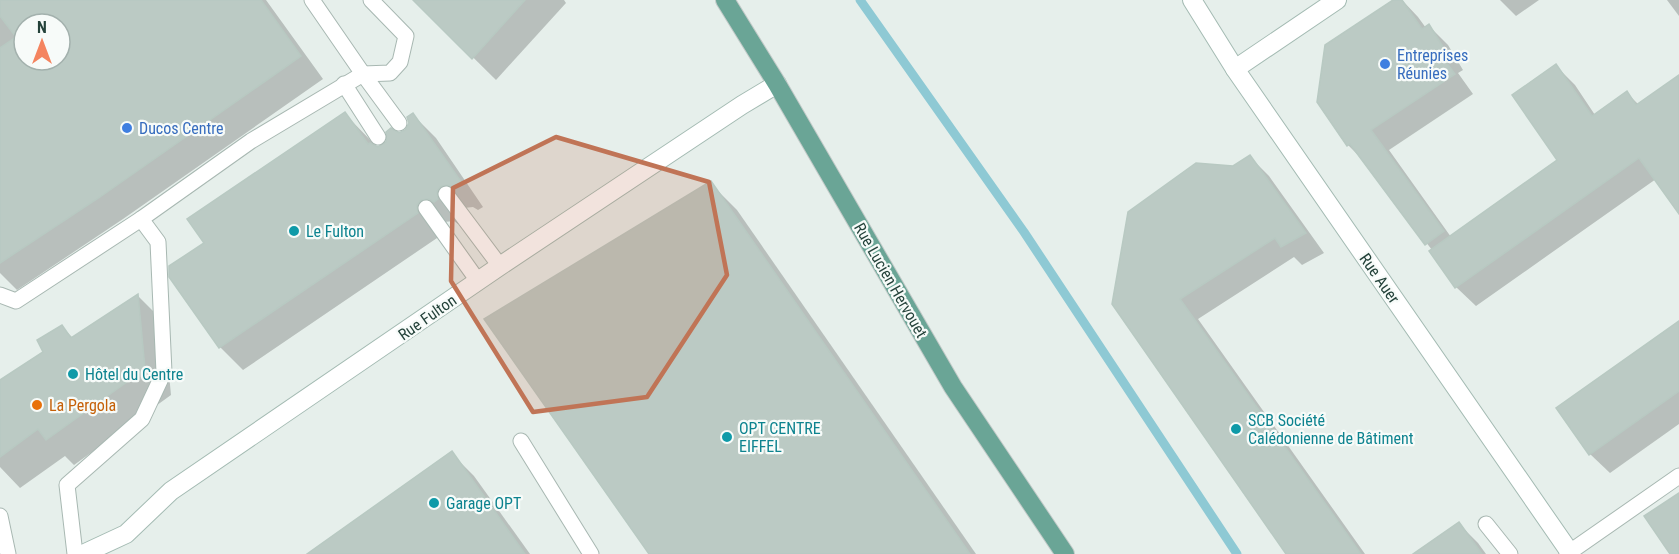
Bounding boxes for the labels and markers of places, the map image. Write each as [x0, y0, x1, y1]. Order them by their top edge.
place label: Entreprises Réunies [1397, 46, 1468, 83]
marker: Entreprises Réunies [1378, 57, 1392, 71]
place label: Ducos Centre [139, 119, 224, 138]
marker: Ducos Centre [120, 121, 134, 135]
place label: Le Fulton [306, 222, 364, 241]
marker: Le Fulton [287, 224, 301, 238]
place label: Hôtel du Centre [85, 365, 183, 384]
marker: Hôtel du Centre [66, 367, 80, 381]
place label: La Pergola [49, 396, 116, 415]
marker: La Pergola [30, 398, 44, 412]
place label: SCB Société Calédonienne de Bâtiment [1248, 411, 1414, 448]
place label: OPT CENTRE EIFFEL [739, 419, 821, 456]
marker: SCB Société Calédonienne de Bâtiment [1229, 422, 1243, 436]
marker: OPT CENTRE EIFFEL [720, 430, 734, 444]
place label: Garage OPT [446, 494, 521, 513]
marker: Garage OPT [427, 496, 441, 510]

